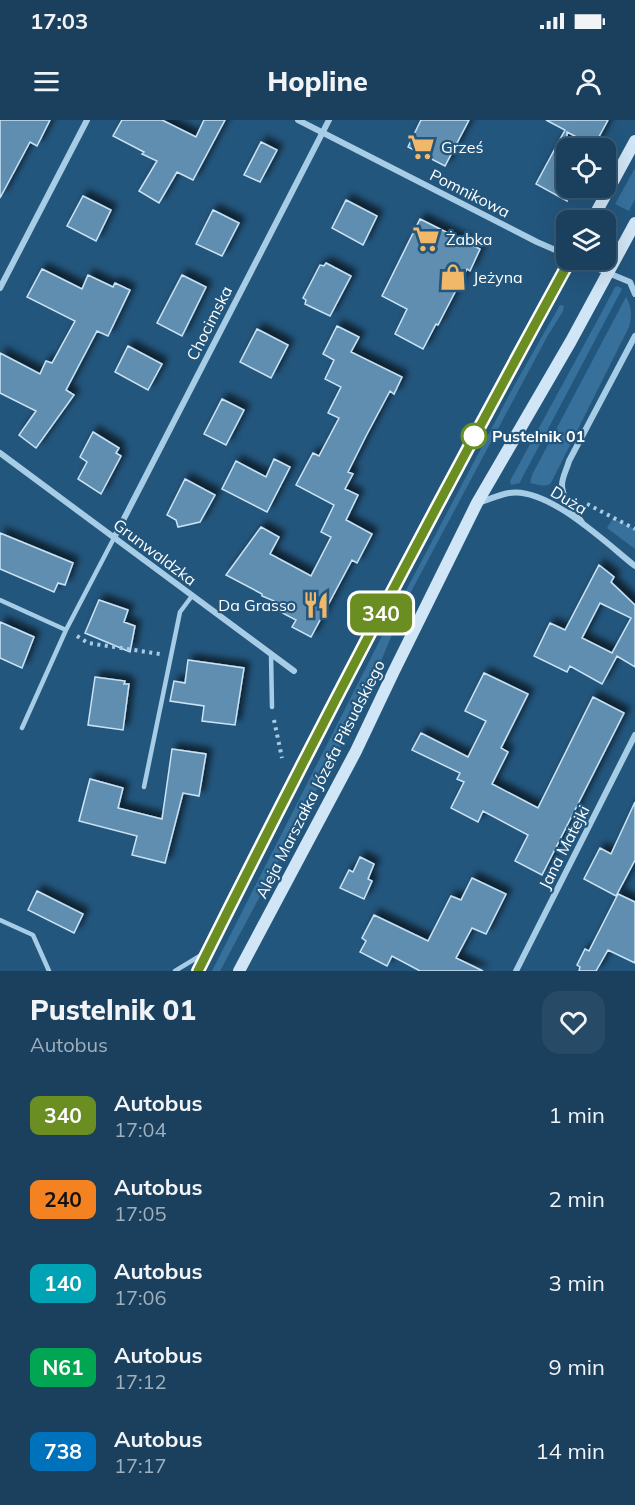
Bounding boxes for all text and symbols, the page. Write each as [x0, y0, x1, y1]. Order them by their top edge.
text: 17:03 [30, 7, 88, 35]
text: Hopline [267, 64, 368, 98]
icon: menu [30, 65, 63, 98]
icon: person [572, 65, 605, 98]
supermarket icon: Grześ [406, 132, 436, 162]
place label: Grześ [441, 137, 483, 157]
map controls [556, 138, 616, 270]
button: locate [556, 138, 616, 198]
street label: Pomnikowa [427, 164, 513, 222]
button: layers [556, 210, 616, 270]
supermarket icon: Żabka [411, 224, 441, 254]
place label: Żabka [446, 229, 492, 249]
shop icon: Jeżyna [438, 262, 468, 292]
place label: Jeżyna [473, 267, 523, 287]
street label: Chocimska [182, 282, 236, 364]
marker: Pustelnik 01 [461, 423, 487, 449]
place label: Pustelnik 01 [492, 426, 585, 446]
street label: Duża [547, 481, 591, 519]
street label: Grunwaldzka [110, 514, 200, 590]
restaurant icon: Da Grasso [301, 590, 331, 620]
line badge: 340 [346, 594, 416, 632]
place label: Da Grasso [218, 595, 296, 615]
text: 340 [362, 600, 400, 626]
street label: Aleja Marszałka Józefa Piłsudskiego [251, 656, 389, 902]
street label: Jana Matejki [534, 802, 594, 892]
button: heart [542, 991, 605, 1054]
text: Pustelnik 01 [30, 992, 196, 1027]
text: Autobus [30, 1032, 108, 1057]
text: Autobus [114, 1089, 203, 1117]
text: 1 min [549, 1101, 605, 1129]
text: 340 [44, 1102, 82, 1128]
text: 17:04 [114, 1117, 167, 1142]
text: Autobus [114, 1173, 203, 1201]
text: 2 min [549, 1185, 605, 1213]
text: 240 [44, 1186, 82, 1212]
text: 17:05 [114, 1201, 167, 1226]
text: Autobus [114, 1257, 203, 1285]
text: 3 min [549, 1269, 605, 1297]
text: 140 [44, 1270, 82, 1296]
text: 17:06 [114, 1285, 167, 1310]
text: Autobus [114, 1341, 203, 1369]
text: 9 min [549, 1353, 605, 1381]
text: N61 [42, 1354, 84, 1380]
text: 17:12 [114, 1369, 167, 1394]
text: Autobus [114, 1425, 203, 1453]
text: 14 min [535, 1437, 605, 1465]
text: 738 [44, 1438, 82, 1464]
text: 17:17 [114, 1453, 167, 1478]

